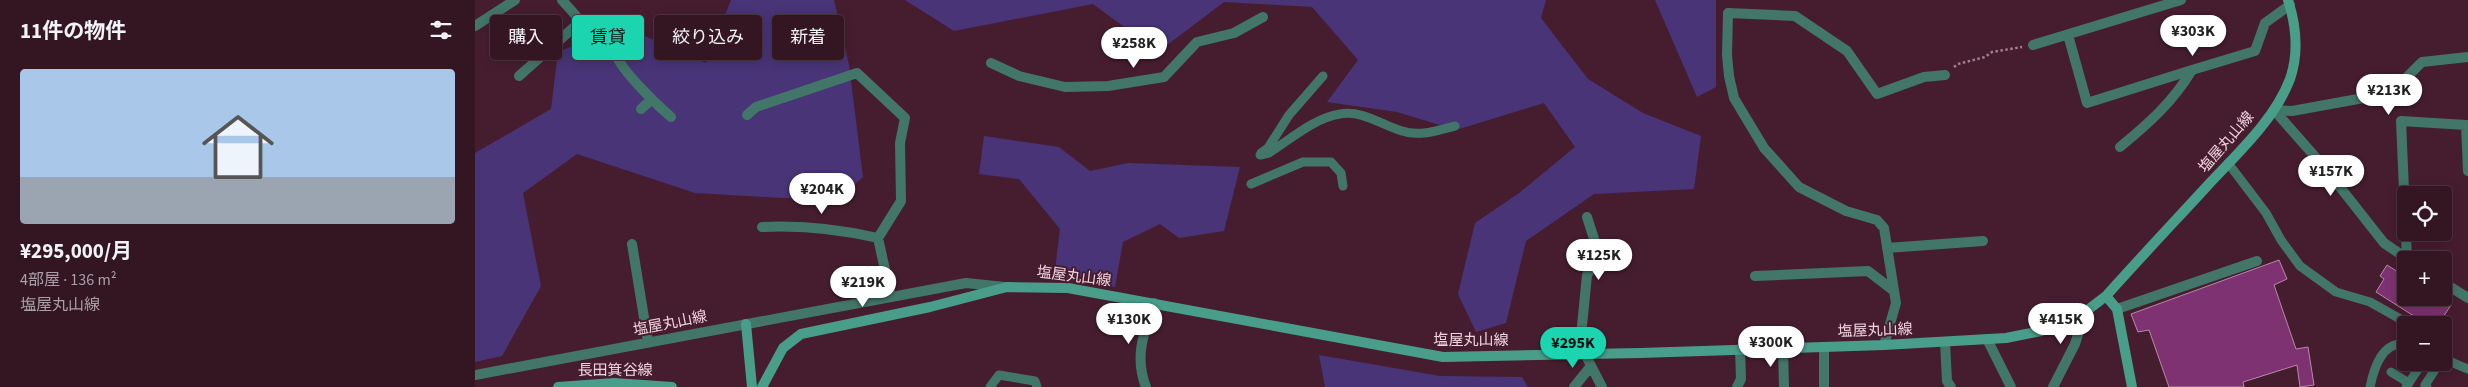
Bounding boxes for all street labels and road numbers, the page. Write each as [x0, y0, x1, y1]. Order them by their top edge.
street label: 塩屋丸山線 [2194, 107, 2259, 178]
street label: 塩屋丸山線 [1035, 262, 1112, 291]
street label: 塩屋丸山線 [631, 306, 709, 341]
street label: 塩屋丸山線 [1837, 319, 1913, 342]
street label: 塩屋丸山線 [1433, 330, 1509, 351]
street label: 長田箕谷線 [577, 360, 653, 381]

